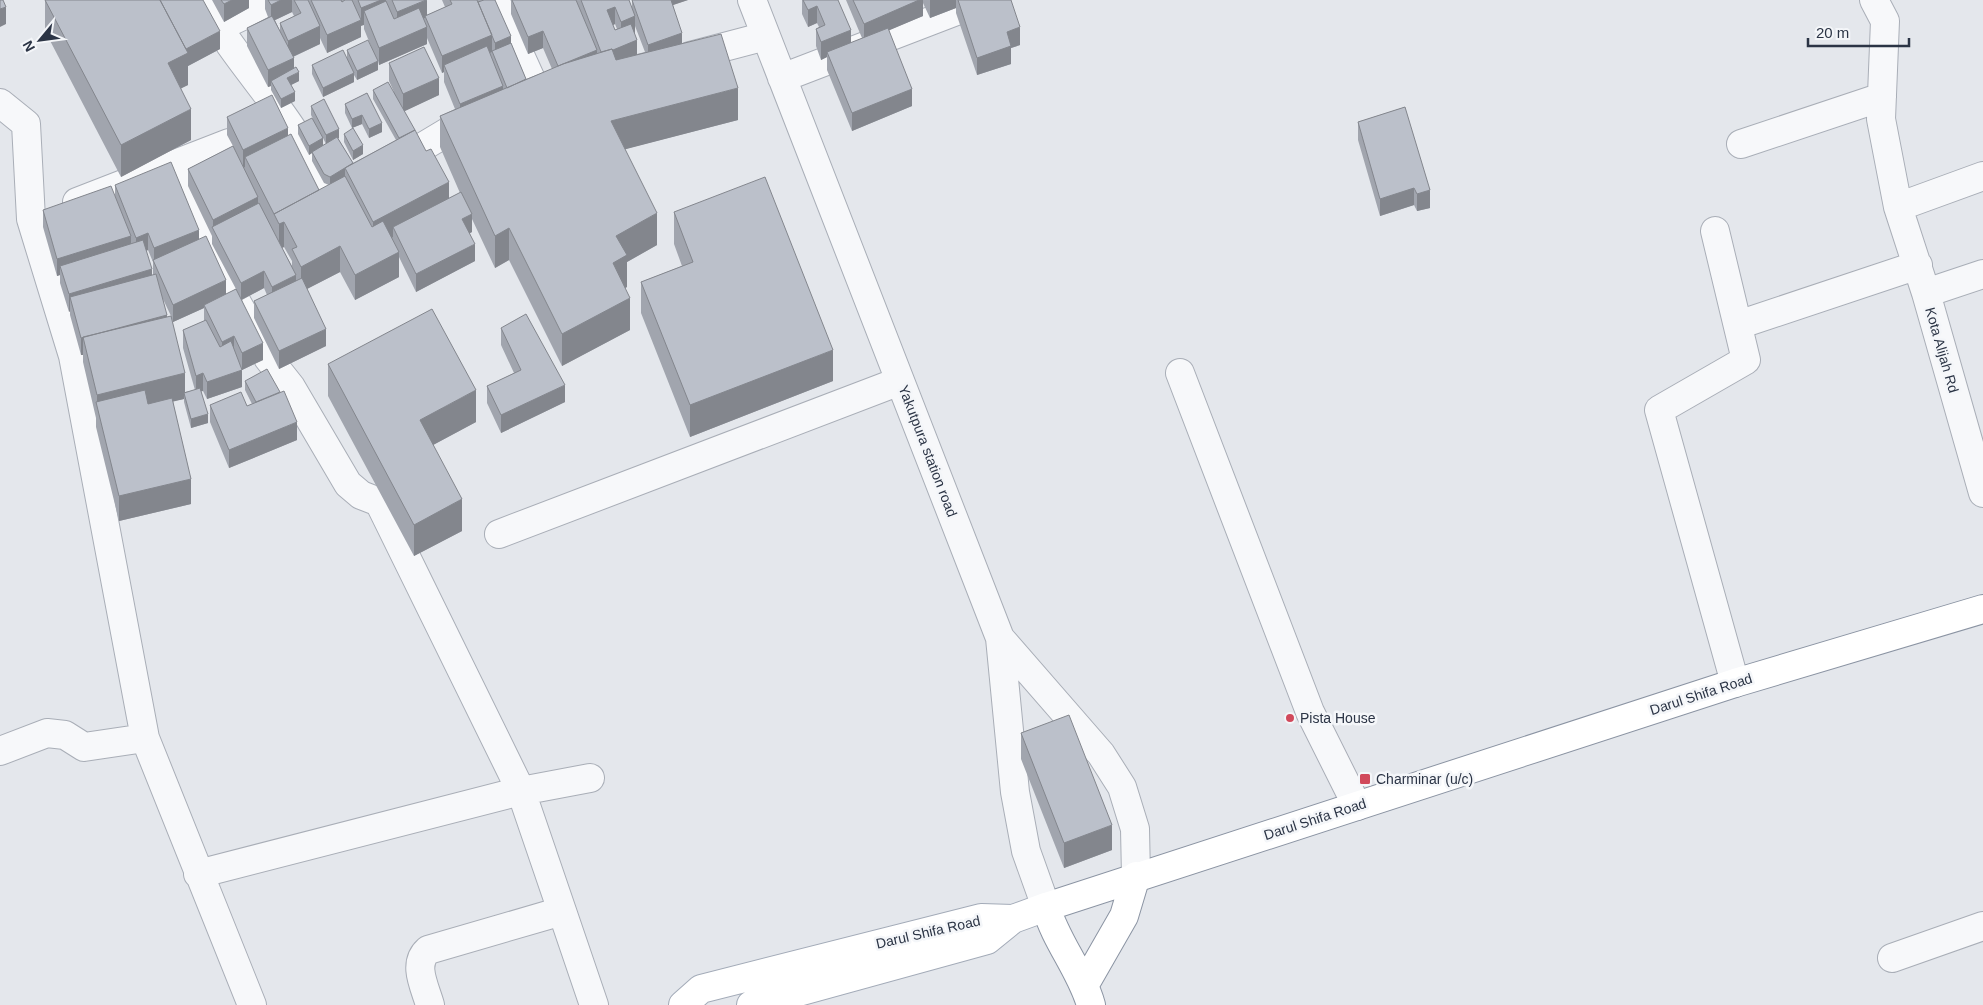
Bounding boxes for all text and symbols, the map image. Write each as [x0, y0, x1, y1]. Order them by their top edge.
north arrow [15, 15, 65, 65]
scale bar [1808, 15, 1909, 47]
text: 20 m [1816, 24, 1849, 41]
text: N [19, 38, 38, 55]
street label: Kota Alijah Rd [1922, 306, 1962, 394]
street label: Yakutpura station road [895, 383, 961, 519]
street label: Darul Shifa Road [1648, 670, 1754, 718]
place label: Pista House [1300, 710, 1376, 726]
marker: Pista House [1284, 712, 1296, 724]
place label: Charminar (u/c) [1376, 771, 1473, 787]
marker: Charminar (u/c) [1358, 772, 1372, 786]
street label: Darul Shifa Road [1262, 795, 1368, 843]
street label: Darul Shifa Road [874, 912, 982, 952]

